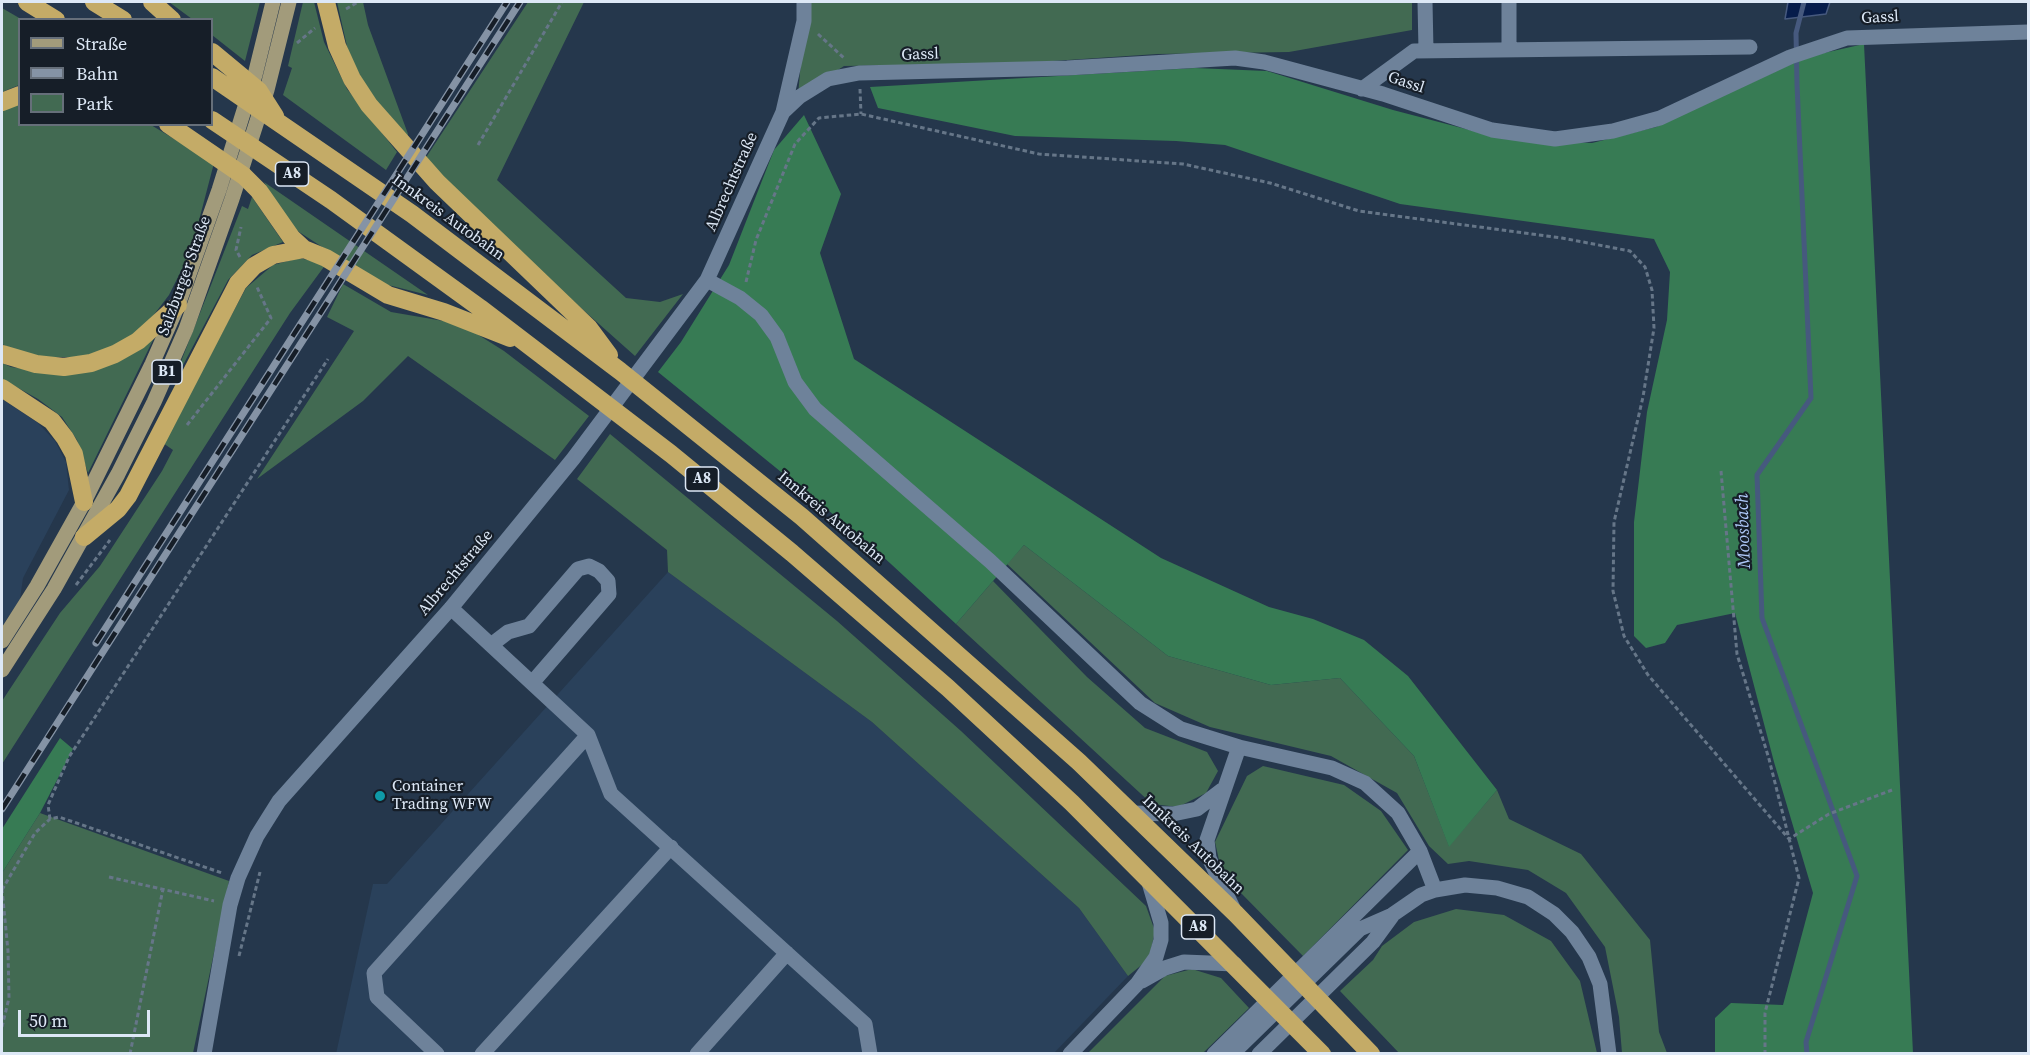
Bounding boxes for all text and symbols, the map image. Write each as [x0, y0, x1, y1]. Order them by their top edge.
street label: Gassl [1861, 7, 1899, 29]
legend [18, 18, 213, 126]
text: Straße [76, 31, 127, 56]
street label: Gassl [901, 45, 939, 65]
text: Bahn [76, 61, 118, 86]
street label: Gassl [1385, 68, 1427, 98]
text: Park [76, 91, 113, 116]
street label: Albrechtstraße [702, 130, 762, 234]
road number: A8 [276, 162, 308, 186]
street label: Innkreis Autobahn [388, 171, 508, 265]
street label: Salzburger Straße [154, 214, 216, 338]
road number: B1 [152, 360, 182, 384]
road number: A8 [686, 467, 718, 491]
street label: Innkreis Autobahn [773, 467, 889, 569]
water label: Moosbach [1732, 493, 1756, 569]
street label: Albrechtstraße [414, 526, 498, 620]
place label: Container Trading WFW [392, 777, 492, 815]
marker: Container Trading WFW [373, 789, 387, 803]
street label: Innkreis Autobahn [1138, 791, 1248, 899]
road number: A8 [1182, 915, 1214, 939]
scale bar [21, 998, 153, 1036]
text: 50 m [29, 1008, 67, 1033]

